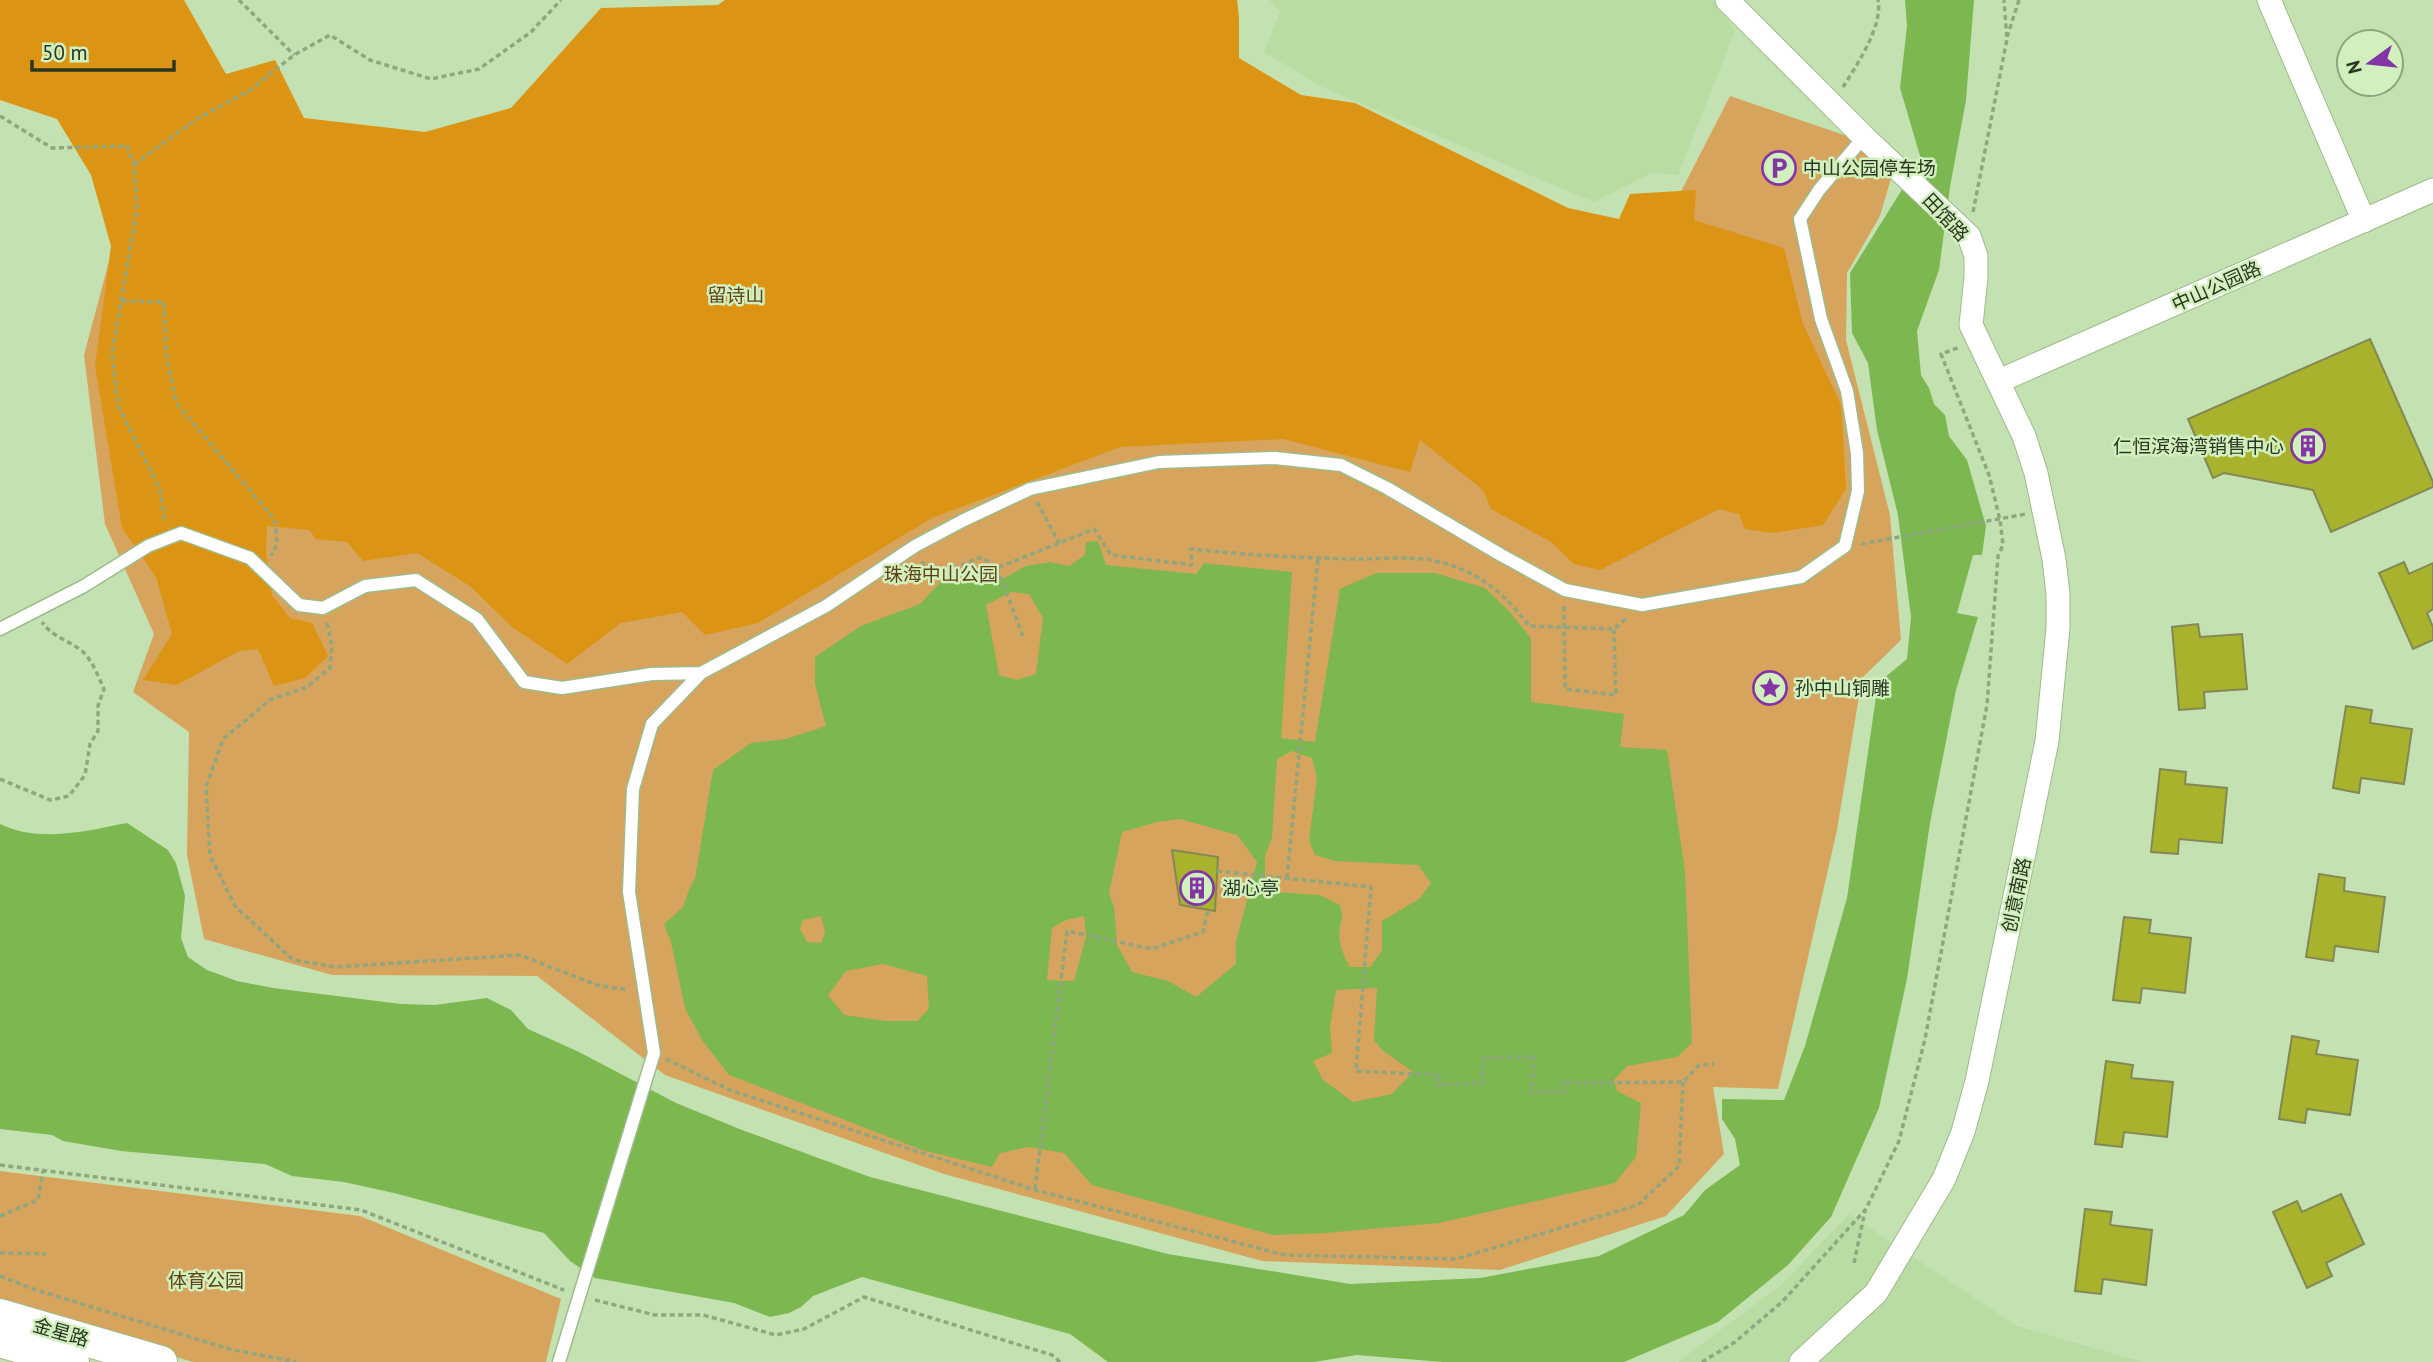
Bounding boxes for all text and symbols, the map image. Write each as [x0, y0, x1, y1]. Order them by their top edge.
scale bar [32, 28, 173, 72]
north arrow [2335, 28, 2405, 98]
text: 50 m [42, 39, 88, 66]
text: N [2340, 58, 2367, 77]
parking icon: 中山公园停车场 [1760, 149, 1798, 187]
place label: 中山公园停车场 [1803, 156, 1936, 180]
street label: 田馆路 [1918, 188, 1974, 246]
street label: 中山公园路 [2168, 256, 2264, 316]
park label: 留诗山 [707, 283, 765, 307]
building icon: 仁恒滨海湾销售中心 [2289, 427, 2327, 465]
place label: 仁恒滨海湾销售中心 [2113, 434, 2284, 458]
park label: 珠海中山公园 [884, 562, 998, 586]
place icon: 孙中山铜雕 [1751, 669, 1789, 707]
place label: 孙中山铜雕 [1795, 676, 1890, 700]
street label: 创意南路 [1996, 855, 2036, 935]
building icon: 湖心亭 [1178, 869, 1216, 907]
place label: 湖心亭 [1222, 876, 1279, 900]
park label: 体育公园 [168, 1268, 244, 1292]
street label: 金星路 [30, 1313, 92, 1351]

